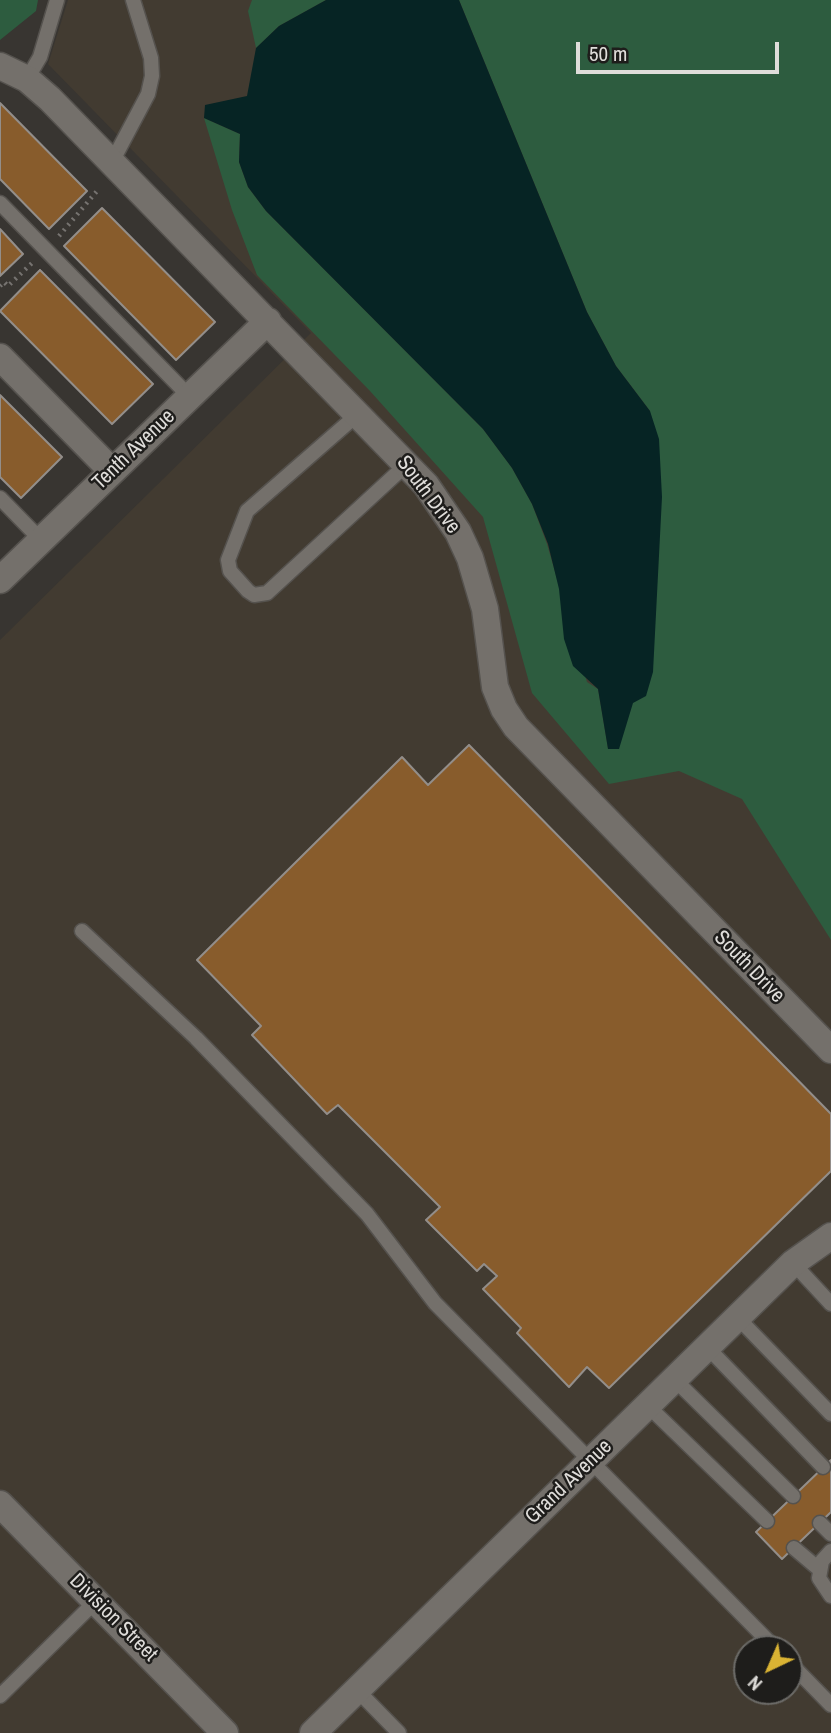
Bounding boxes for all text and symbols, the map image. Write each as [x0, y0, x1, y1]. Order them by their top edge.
scale bar [579, 28, 782, 72]
text: 50 m [589, 39, 627, 68]
street label: Tenth Avenue [87, 404, 181, 496]
street label: South Drive [391, 451, 465, 539]
street label: South Drive [708, 926, 790, 1008]
street label: Grand Avenue [520, 1434, 618, 1530]
street label: Division Street [64, 1569, 162, 1667]
north arrow [733, 1635, 803, 1705]
text: N [742, 1670, 768, 1697]

